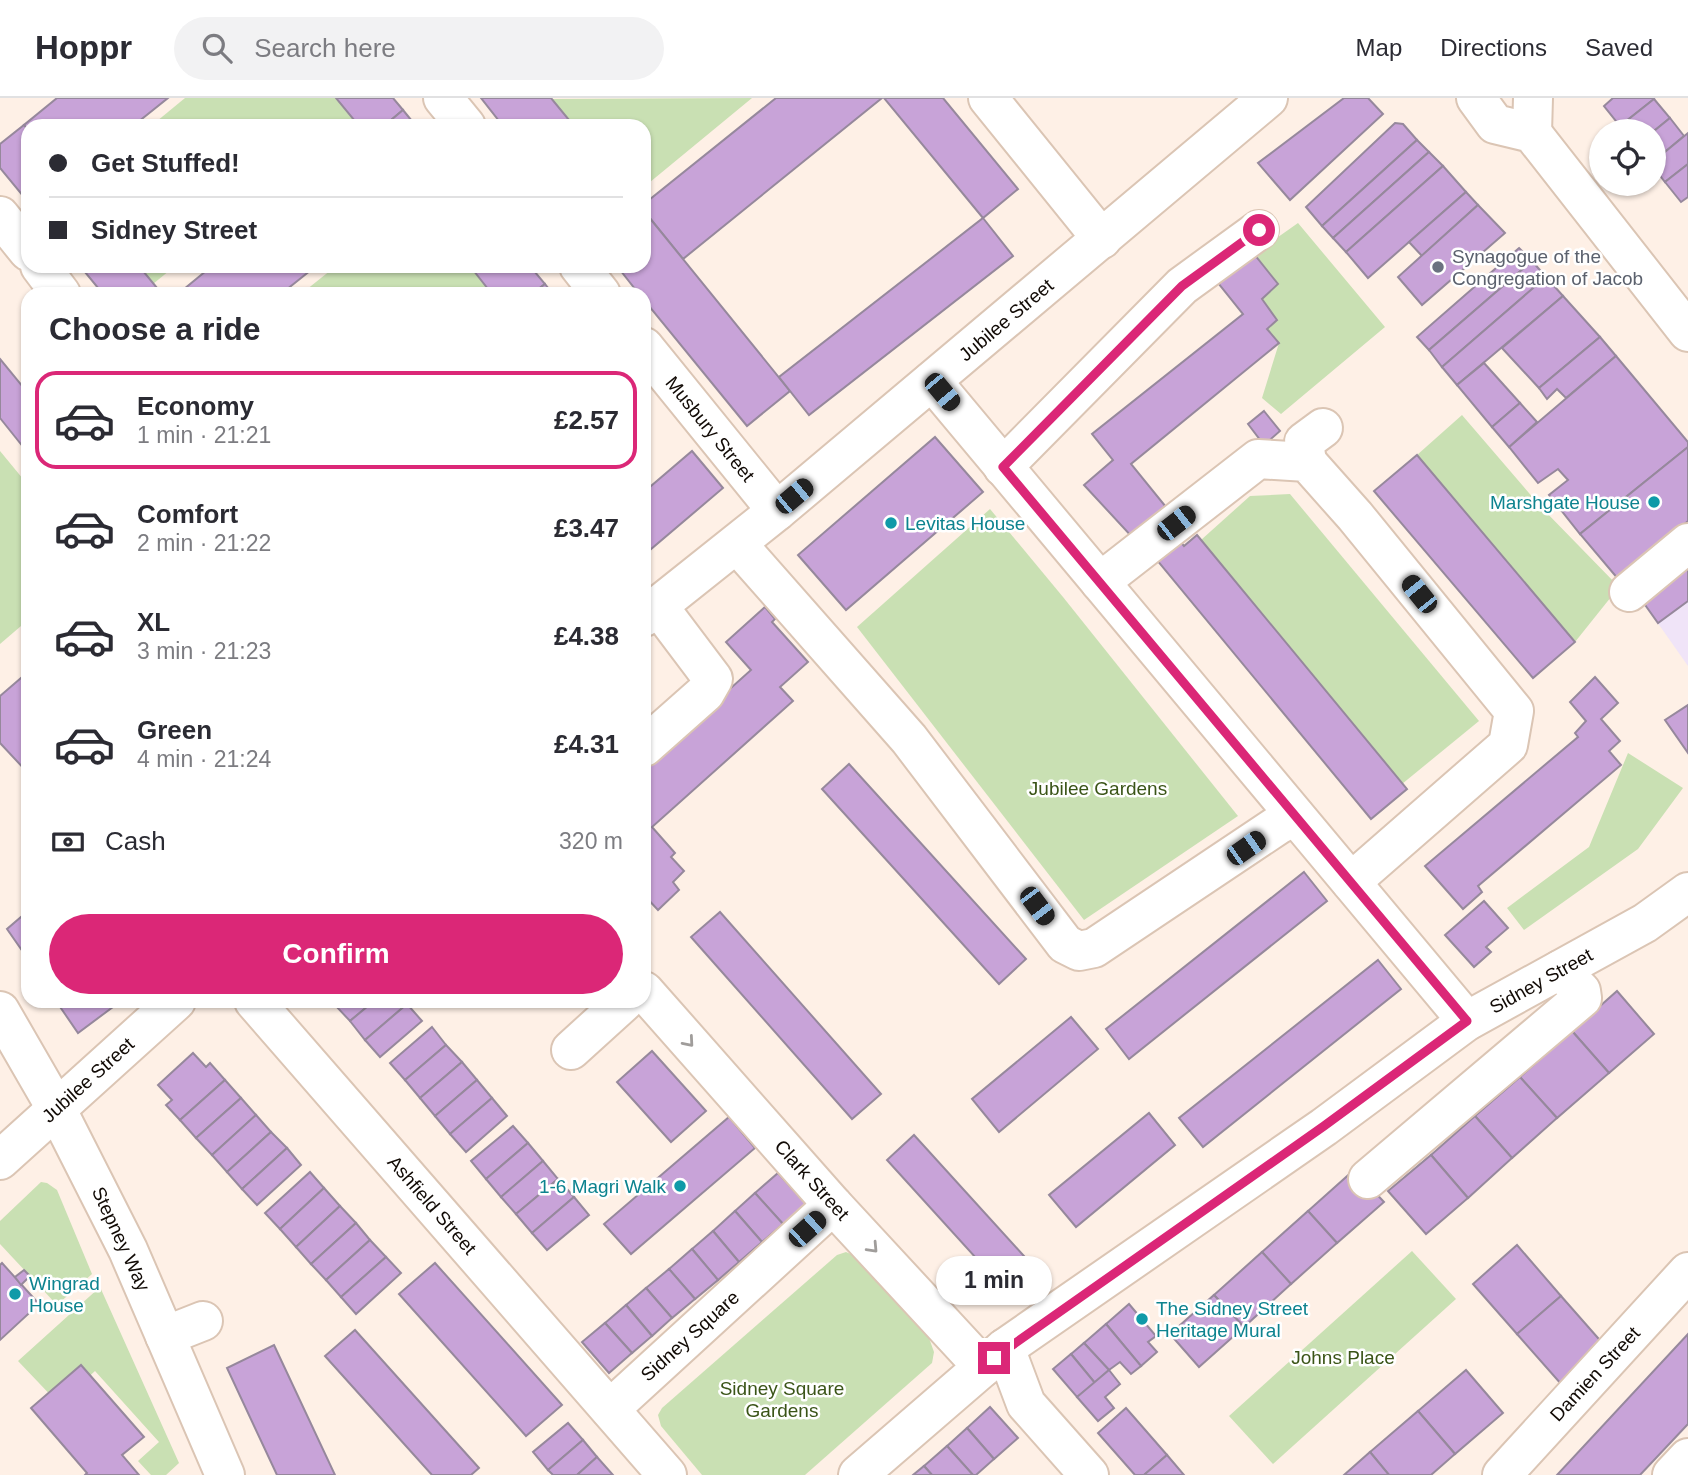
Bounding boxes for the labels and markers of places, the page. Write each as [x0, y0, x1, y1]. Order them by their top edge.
place label: Synagogue of the Congregation of Jacob [1452, 246, 1643, 289]
marker: Synagogue of the Congregation of Jacob [1430, 259, 1446, 275]
place label: Marshgate House [1490, 492, 1640, 513]
marker: Marshgate House [1646, 494, 1662, 510]
place label: Levitas House [905, 513, 1025, 534]
marker: Levitas House [883, 515, 899, 531]
place label: 1-6 Magri Walk [539, 1176, 666, 1197]
marker: 1-6 Magri Walk [672, 1178, 688, 1194]
place label: Wingrad House [29, 1273, 100, 1316]
marker: Wingrad House [7, 1286, 23, 1302]
place label: The Sidney Street Heritage Mural [1156, 1298, 1309, 1341]
marker: The Sidney Street Heritage Mural [1134, 1311, 1150, 1327]

